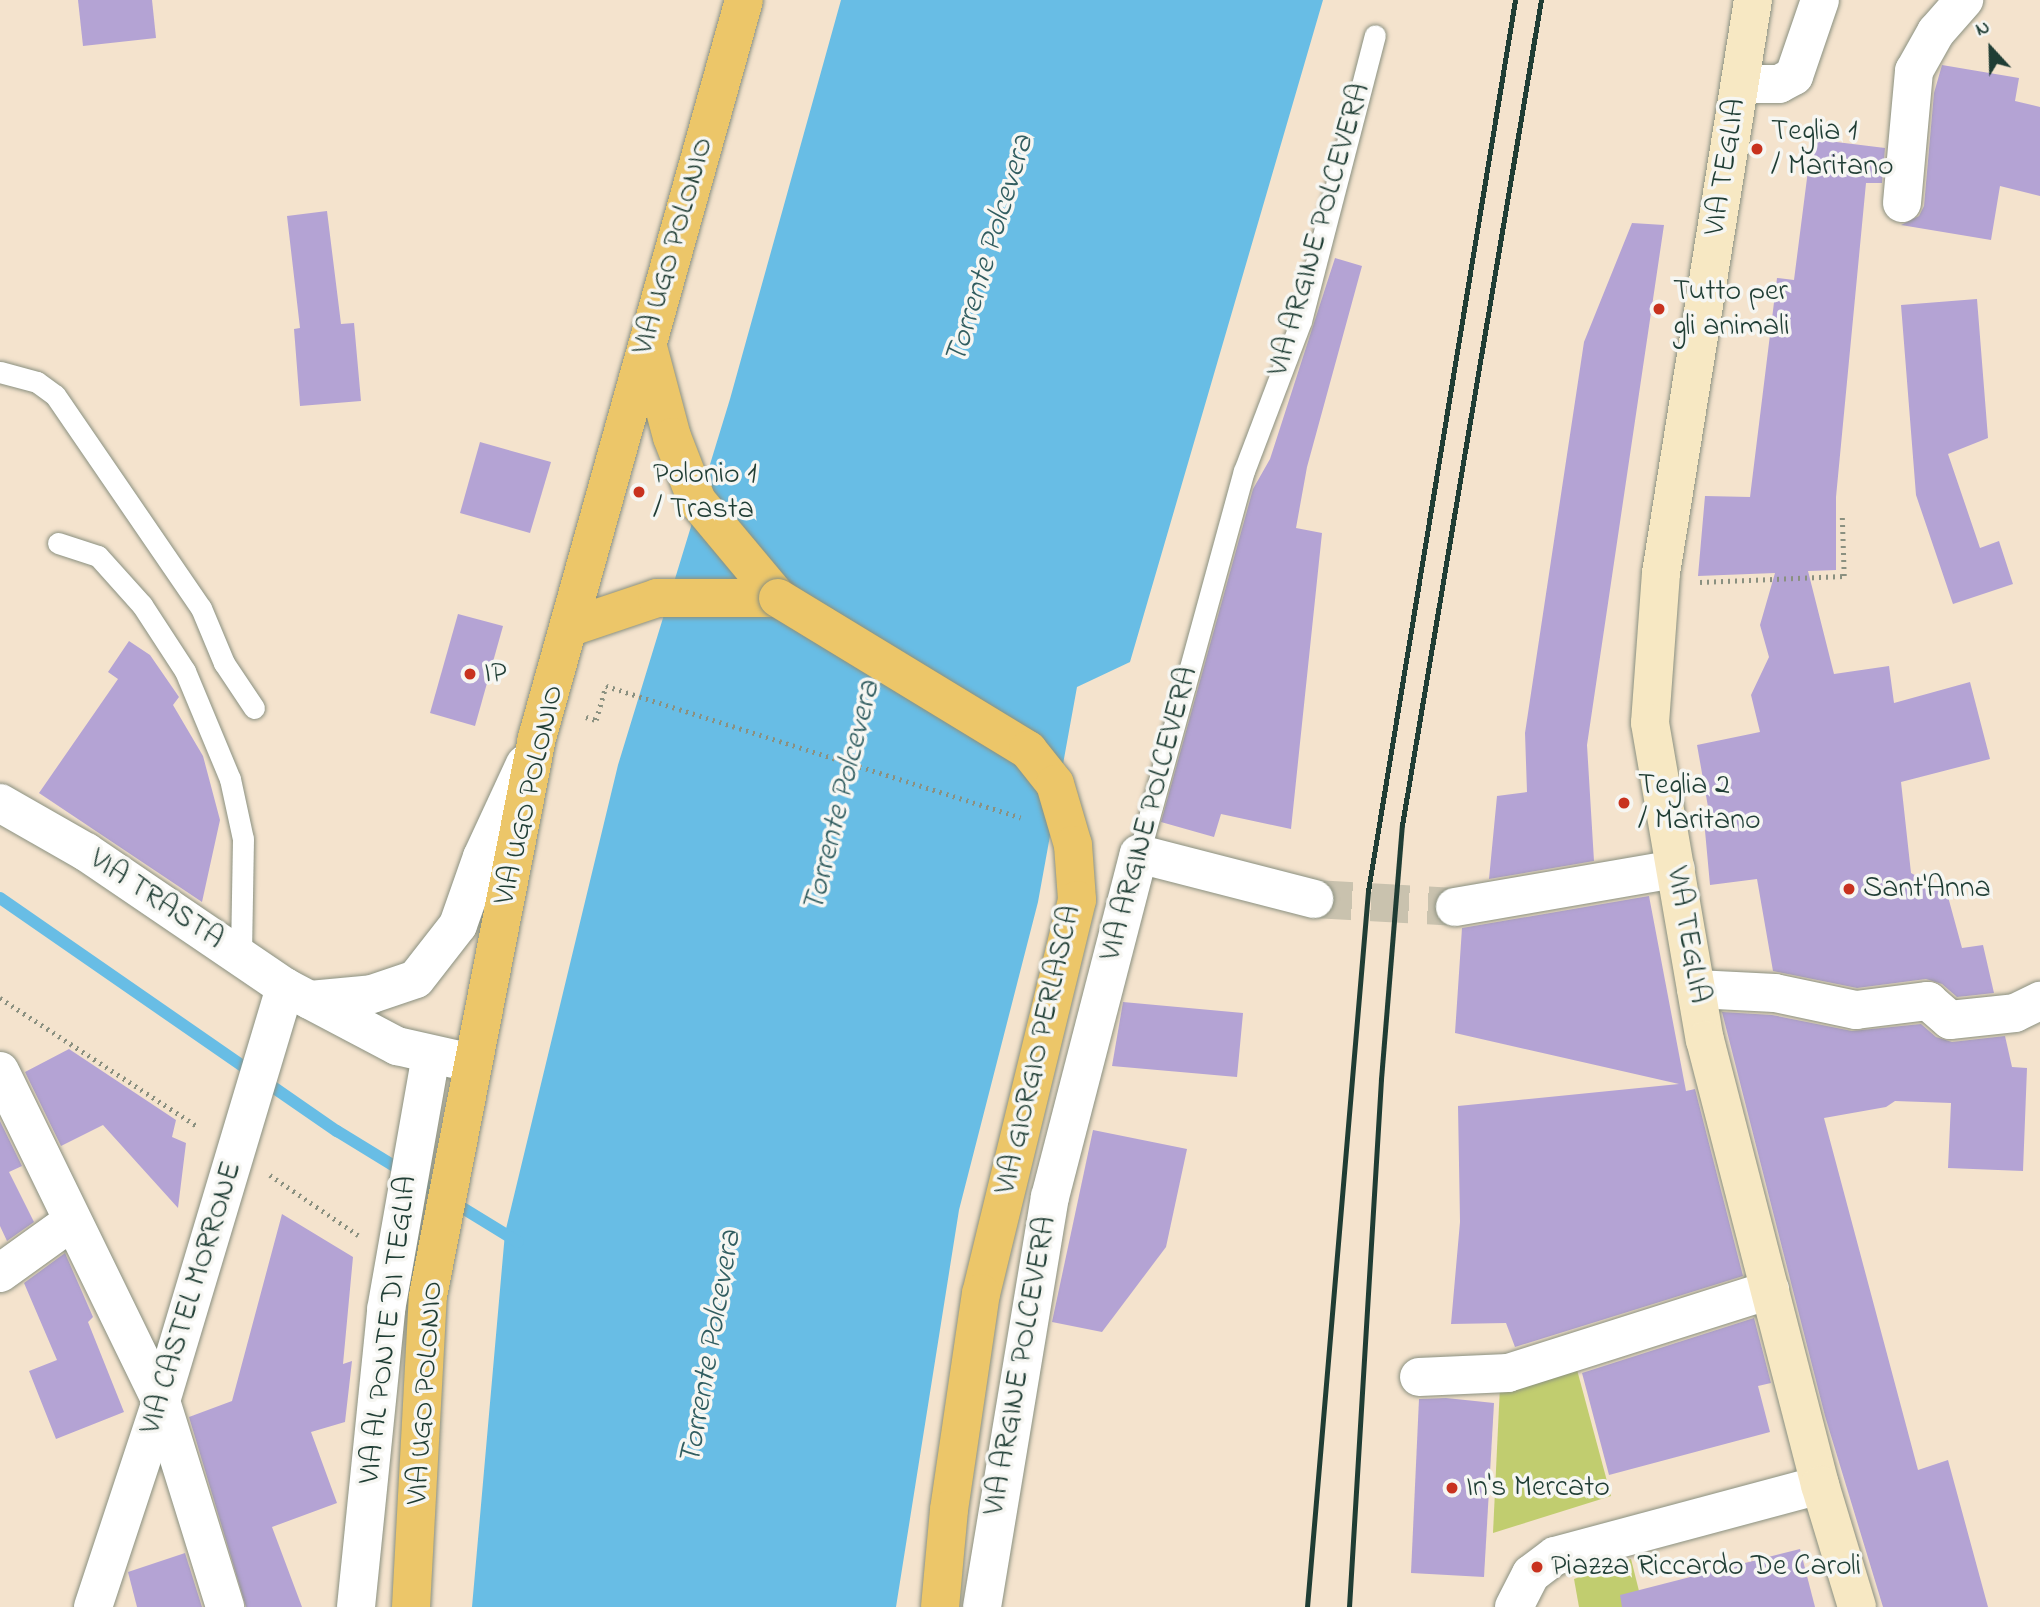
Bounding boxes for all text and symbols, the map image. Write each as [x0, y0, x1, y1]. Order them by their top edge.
north arrow [1956, 14, 2026, 84]
text: N [1972, 14, 1994, 44]
street label: VIA ARGINE POLCEVERA [1261, 80, 1379, 380]
street label: VIA TEGLIA [1697, 96, 1755, 238]
place label: Teglia 1 / Maritano [1771, 114, 1894, 184]
water label: Torrente Polcevera [938, 131, 1044, 369]
street label: VIA UGO POLONIO [626, 133, 722, 359]
marker: Teglia 1 / Maritano [1749, 141, 1765, 157]
place label: Tutto per gli animali [1673, 274, 1790, 344]
marker: Tutto per gli animali [1651, 301, 1667, 317]
place label: Polonio 1 / Trasta [653, 457, 757, 528]
marker: Polonio 1 / Trasta [631, 484, 647, 500]
place label: IP [484, 656, 507, 692]
street label: VIA ARGINE POLCEVERA [1093, 663, 1207, 965]
marker: IP [462, 666, 478, 682]
water label: Torrente Polcevera [796, 677, 890, 917]
street label: VIA UGO POLONIO [487, 682, 573, 908]
place label: Teglia 2 / Maritano [1638, 768, 1761, 838]
marker: Teglia 2 / Maritano [1616, 795, 1632, 811]
street label: VIA TRASTA [82, 842, 230, 958]
street label: VIA TEGLIA [1657, 864, 1717, 1006]
place label: Sant'Anna [1863, 871, 1991, 907]
marker: Sant'Anna [1841, 881, 1857, 897]
street label: VIA GIORGIO PERLASCA [988, 902, 1090, 1198]
street label: VIA CASTEL MORRONE [133, 1157, 251, 1439]
street label: VIA AL PONTE DI TEGLIA [352, 1174, 426, 1486]
street label: VIA ARGINE POLCEVERA [977, 1214, 1065, 1518]
water label: Torrente Polcevera [672, 1228, 752, 1468]
street label: VIA UGO POLONIO [400, 1280, 452, 1506]
place label: In's Mercato [1466, 1470, 1610, 1506]
marker: In's Mercato [1444, 1480, 1460, 1496]
place label: Piazza Riccardo De Caroli [1551, 1549, 1861, 1585]
marker: Piazza Riccardo De Caroli [1529, 1559, 1545, 1575]

